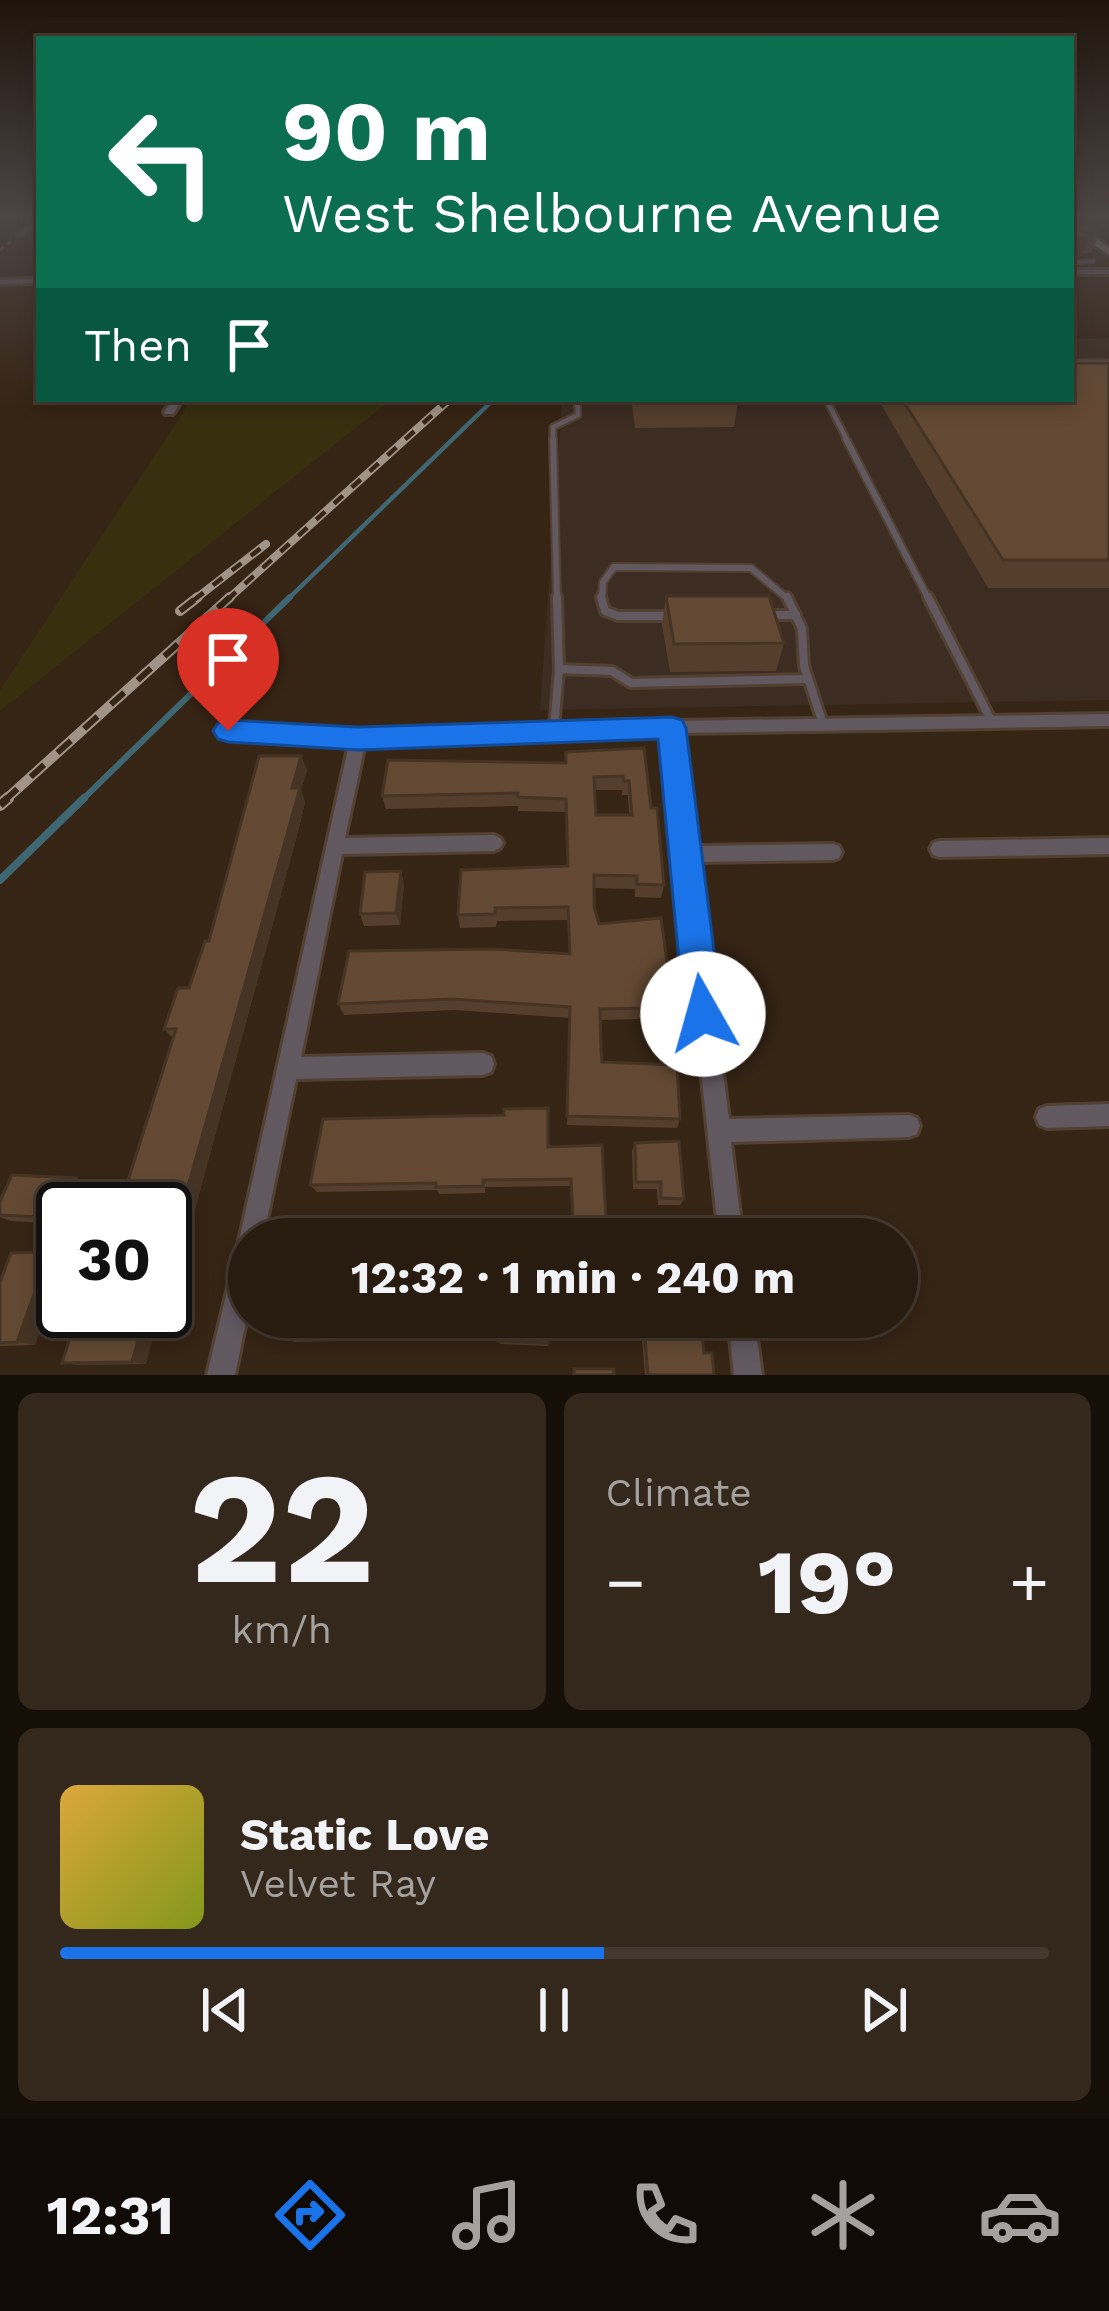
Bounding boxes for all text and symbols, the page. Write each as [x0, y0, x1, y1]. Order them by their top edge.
text: 90 m [282, 82, 491, 180]
icon: left [84, 84, 240, 240]
text: West Shelbourne Avenue [282, 182, 942, 245]
icon: arrive [216, 312, 282, 378]
text: Then [84, 319, 192, 372]
pin [177, 608, 279, 731]
icon: arrive [195, 626, 261, 692]
position arrow [640, 951, 766, 1077]
speed limit sign: 30 [36, 1182, 192, 1338]
text: 12:32 · 1 min · 240 m [351, 1251, 795, 1304]
text: 22 [189, 1437, 375, 1620]
text: Climate [606, 1470, 752, 1515]
text: 19° [758, 1529, 897, 1635]
text: − [606, 1544, 645, 1621]
text: + [1009, 1544, 1049, 1621]
text: km/h [232, 1607, 332, 1652]
text: Static Love [240, 1808, 490, 1861]
text: Velvet Ray [240, 1861, 436, 1906]
icon: previous [192, 1977, 258, 2043]
icon: pause [521, 1977, 587, 2043]
icon: next [851, 1977, 917, 2043]
icon: directions [268, 2173, 352, 2257]
icon: music [445, 2173, 529, 2257]
icon: phone [623, 2173, 707, 2257]
icon: climate [801, 2173, 885, 2257]
icon: car [978, 2173, 1062, 2257]
text: 12:31 [47, 2184, 174, 2247]

